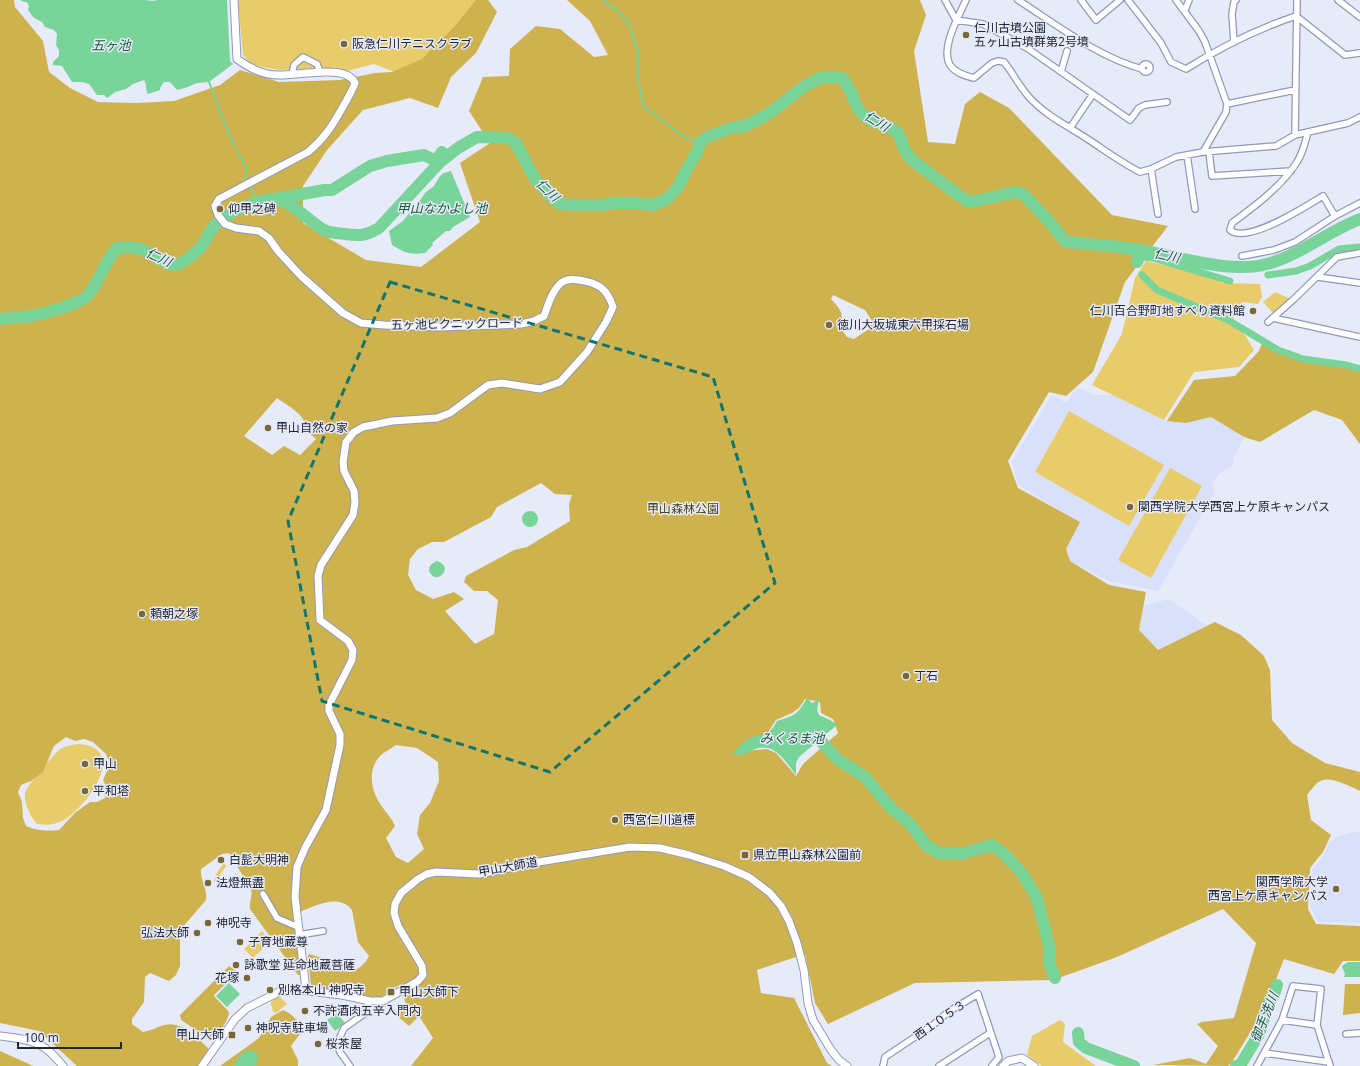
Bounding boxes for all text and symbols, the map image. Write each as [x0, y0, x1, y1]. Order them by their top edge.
place label: 仁川古墳公園 五ヶ山古墳群第2号墳 [974, 19, 1089, 50]
marker: 仁川古墳公園 五ヶ山古墳群第2号墳 [961, 30, 971, 40]
place label: 阪急仁川テニスクラブ [352, 35, 472, 52]
water label: 五ヶ池 [91, 36, 132, 54]
marker: 阪急仁川テニスクラブ [339, 39, 349, 49]
water label: 仁川 [861, 107, 894, 136]
water label: 仁川 [532, 174, 565, 207]
water label: 甲山なかよし池 [397, 199, 489, 217]
place label: 仰甲之碑 [228, 200, 276, 217]
marker: 仰甲之碑 [215, 204, 225, 214]
water label: 仁川 [143, 243, 176, 271]
water label: 仁川 [1152, 243, 1184, 267]
place label: 仁川百合野町地すべり資料館 [1090, 302, 1245, 319]
marker: 仁川百合野町地すべり資料館 [1248, 306, 1258, 316]
street label: 五ヶ池ピクニックロード [391, 314, 523, 333]
place label: 徳川大坂城東六甲採石場 [837, 316, 969, 333]
marker: 徳川大坂城東六甲採石場 [824, 320, 834, 330]
place label: 甲山自然の家 [276, 419, 348, 436]
marker: 甲山自然の家 [263, 423, 273, 433]
place label: 関西学院大学西宮上ケ原キャンパス [1138, 498, 1330, 515]
park label: 甲山森林公園 [647, 500, 719, 517]
marker: 関西学院大学西宮上ケ原キャンパス [1125, 502, 1135, 512]
place label: 頼朝之塚 [150, 605, 198, 622]
marker: 頼朝之塚 [137, 609, 147, 619]
place label: 丁石 [914, 667, 938, 684]
marker: 丁石 [901, 671, 911, 681]
water label: みくるま池 [760, 729, 826, 747]
place label: 甲山 [93, 755, 117, 772]
marker: 甲山 [80, 759, 90, 769]
place label: 平和塔 [93, 782, 129, 799]
marker: 平和塔 [80, 786, 90, 796]
place label: 西宮仁川道標 [623, 811, 695, 828]
marker: 西宮仁川道標 [610, 815, 620, 825]
place label: 県立甲山森林公園前 [753, 846, 861, 863]
marker: 県立甲山森林公園前 [740, 850, 750, 860]
place label: 白髭大明神 [229, 851, 289, 868]
street label: 甲山大師道 [477, 853, 539, 880]
marker: 白髭大明神 [216, 855, 226, 865]
place label: 関西学院大学 西宮上ケ原キャンパス [1208, 873, 1328, 904]
place label: 法燈無盡 [216, 874, 264, 891]
marker: 法燈無盡 [203, 878, 213, 888]
marker: 関西学院大学 西宮上ケ原キャンパス [1331, 884, 1341, 894]
place label: 神呪寺 [216, 914, 252, 931]
marker: 神呪寺 [203, 918, 213, 928]
place label: 弘法大師 [141, 924, 189, 941]
marker: 弘法大師 [192, 928, 202, 938]
place label: 子育地蔵尊 [248, 933, 308, 950]
marker: 子育地蔵尊 [235, 937, 245, 947]
place label: 詠歌堂 延命地蔵菩薩 [244, 956, 355, 973]
marker: 詠歌堂 延命地蔵菩薩 [231, 960, 241, 970]
place label: 花塚 [215, 969, 239, 986]
marker: 花塚 [242, 973, 252, 983]
place label: 別格本山 神呪寺 [278, 981, 365, 998]
place label: 甲山大師下 [399, 983, 459, 1000]
marker: 別格本山 神呪寺 [265, 985, 275, 995]
marker: 甲山大師下 [386, 987, 396, 997]
water label: 御手洗川 [1246, 988, 1283, 1044]
street label: 西１０５３ [910, 995, 969, 1044]
place label: 不許酒肉五辛入門内 [313, 1002, 421, 1019]
marker: 不許酒肉五辛入門内 [300, 1006, 310, 1016]
place label: 神呪寺駐車場 [256, 1019, 328, 1036]
marker: 神呪寺駐車場 [243, 1023, 253, 1033]
scale bar [18, 1024, 121, 1050]
place label: 甲山大師 [176, 1026, 224, 1043]
text: 100 m [24, 1029, 59, 1046]
marker: 甲山大師 [227, 1030, 237, 1040]
place label: 桜茶屋 [326, 1035, 362, 1052]
marker: 桜茶屋 [313, 1039, 323, 1049]

